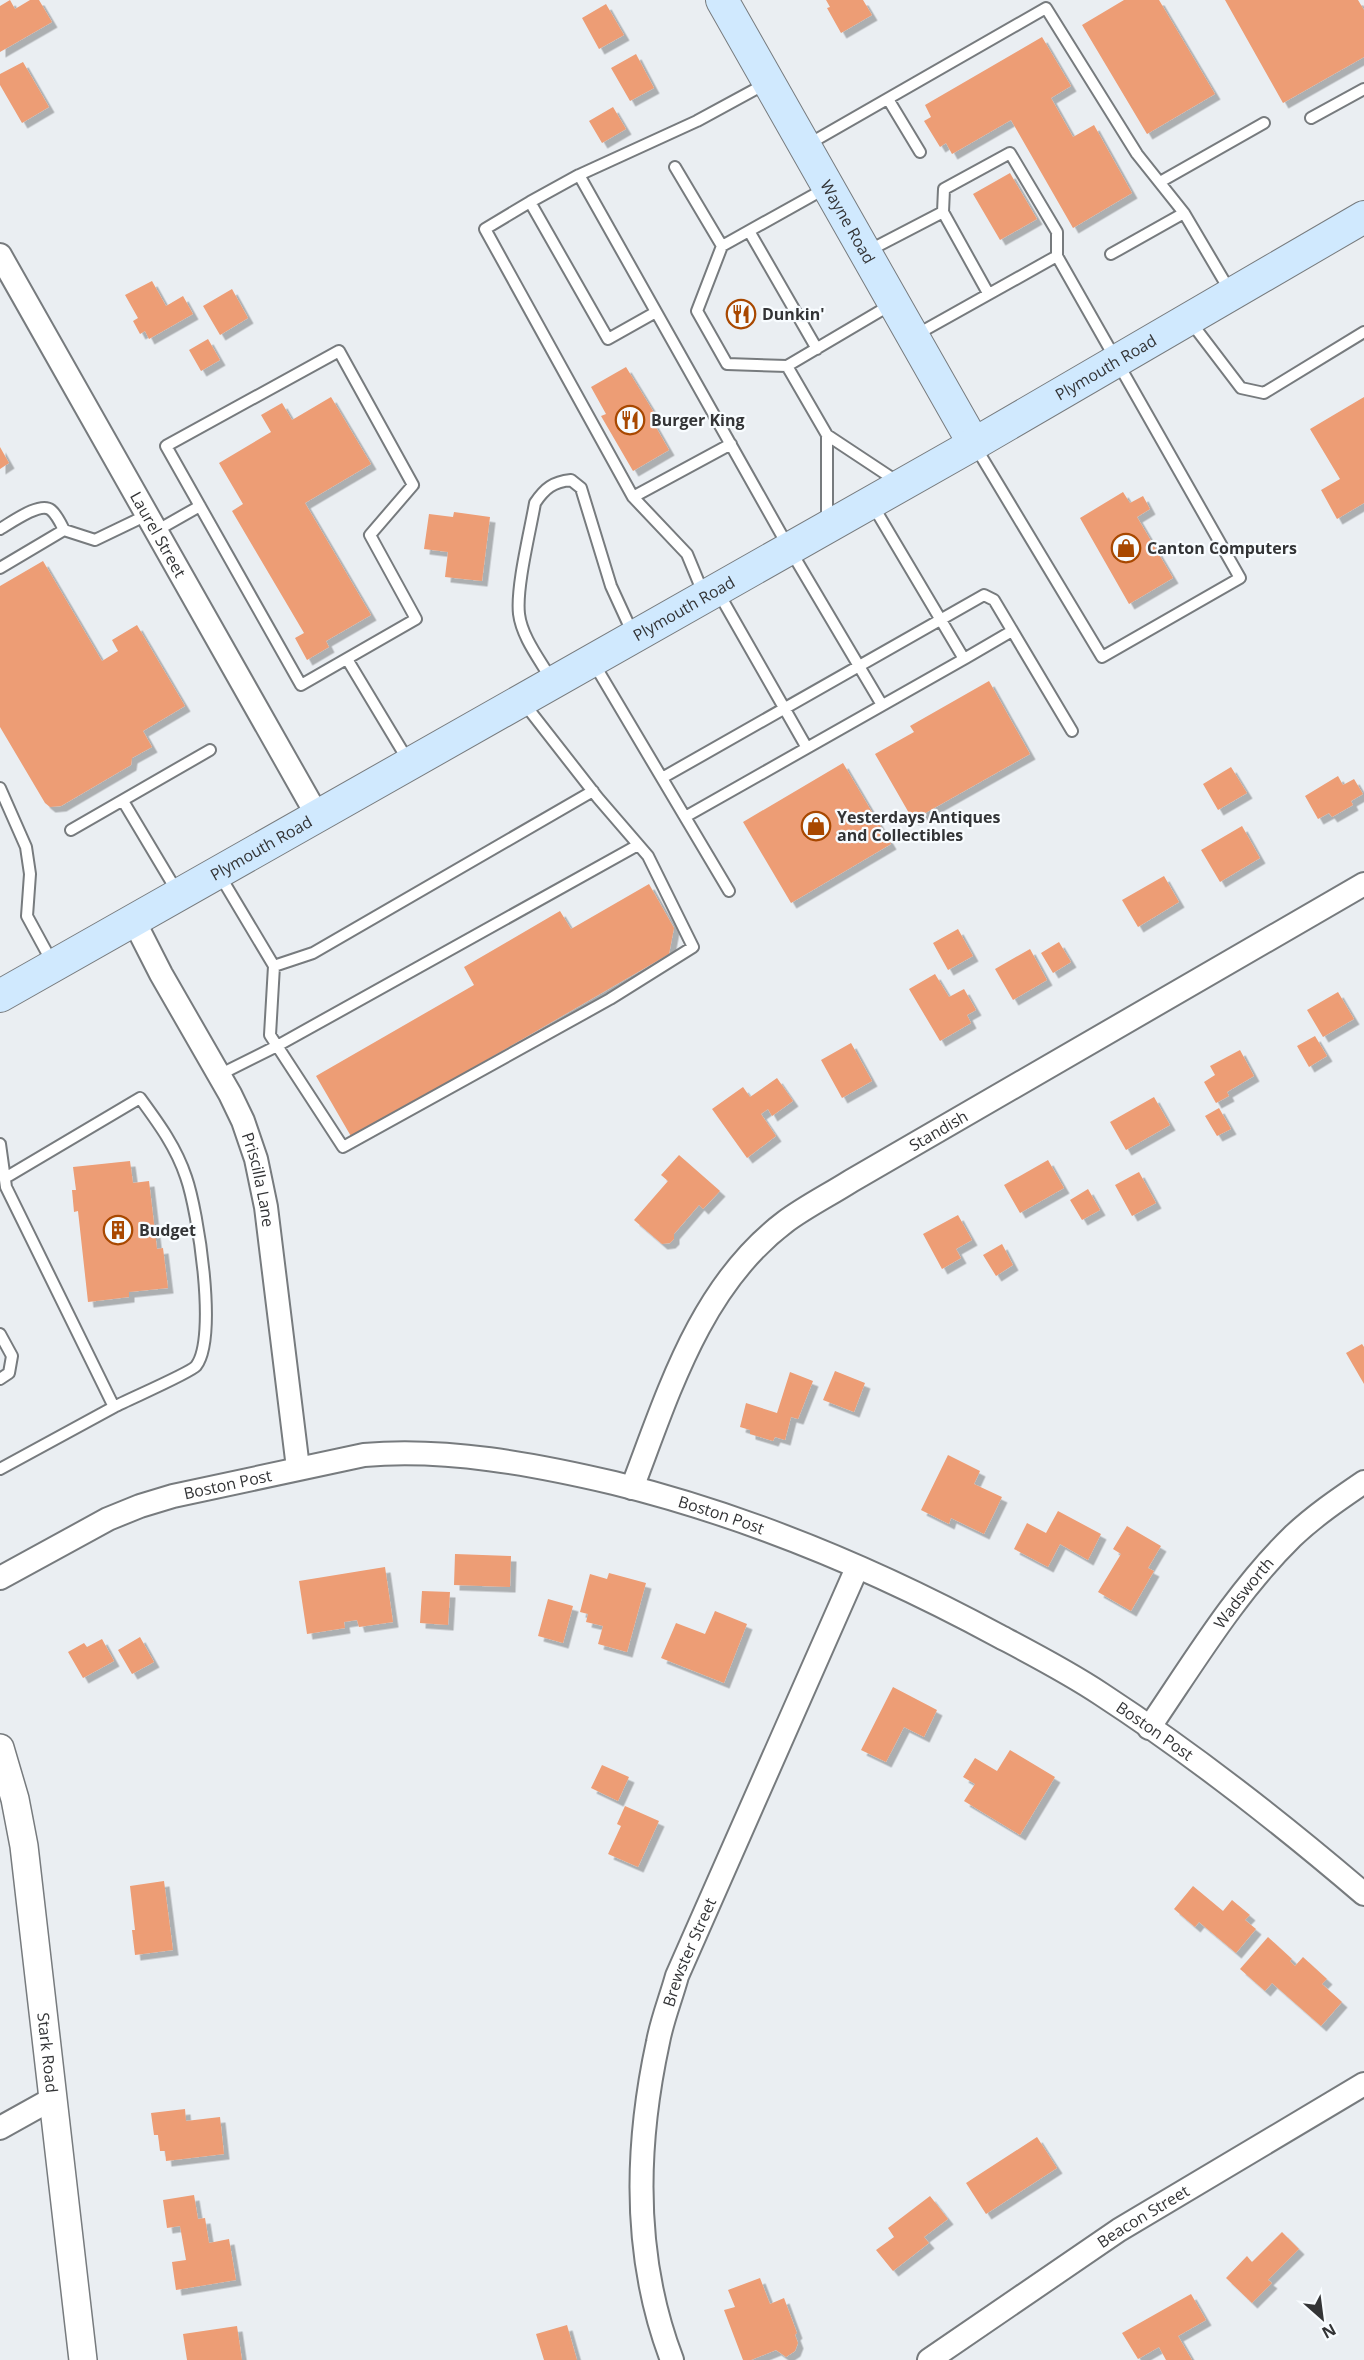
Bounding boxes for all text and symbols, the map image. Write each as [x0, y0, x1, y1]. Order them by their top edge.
street label: Wayne Road [815, 176, 880, 268]
restaurant icon: Dunkin' [725, 298, 757, 330]
place label: Dunkin' [762, 303, 824, 325]
street label: Plymouth Road [1051, 329, 1160, 405]
restaurant icon: Burger King [614, 404, 646, 436]
place label: Burger King [651, 409, 745, 431]
street label: Laurel Street [125, 487, 191, 582]
shop icon: Canton Computers [1110, 532, 1142, 564]
place label: Canton Computers [1147, 537, 1297, 559]
street label: Plymouth Road [629, 571, 739, 646]
place label: Yesterdays Antiques and Collectibles [837, 806, 1001, 846]
street label: Plymouth Road [206, 810, 316, 886]
shop icon: Yesterdays Antiques and Collectibles [800, 810, 832, 842]
street label: Standish [905, 1105, 972, 1156]
street label: Priscilla Lane [237, 1129, 279, 1228]
building icon: Budget [102, 1214, 134, 1246]
place label: Budget [139, 1219, 196, 1241]
street label: Boston Post [182, 1464, 274, 1504]
street label: Boston Post [676, 1490, 768, 1539]
street label: Wadsworth [1209, 1552, 1279, 1633]
street label: Boston Post [1112, 1696, 1198, 1766]
street label: Brewster Street [657, 1894, 721, 2009]
street label: Stark Road [32, 2011, 63, 2094]
street label: Beacon Street [1093, 2180, 1194, 2253]
north arrow [1292, 2288, 1352, 2348]
text: N [1318, 2318, 1340, 2344]

